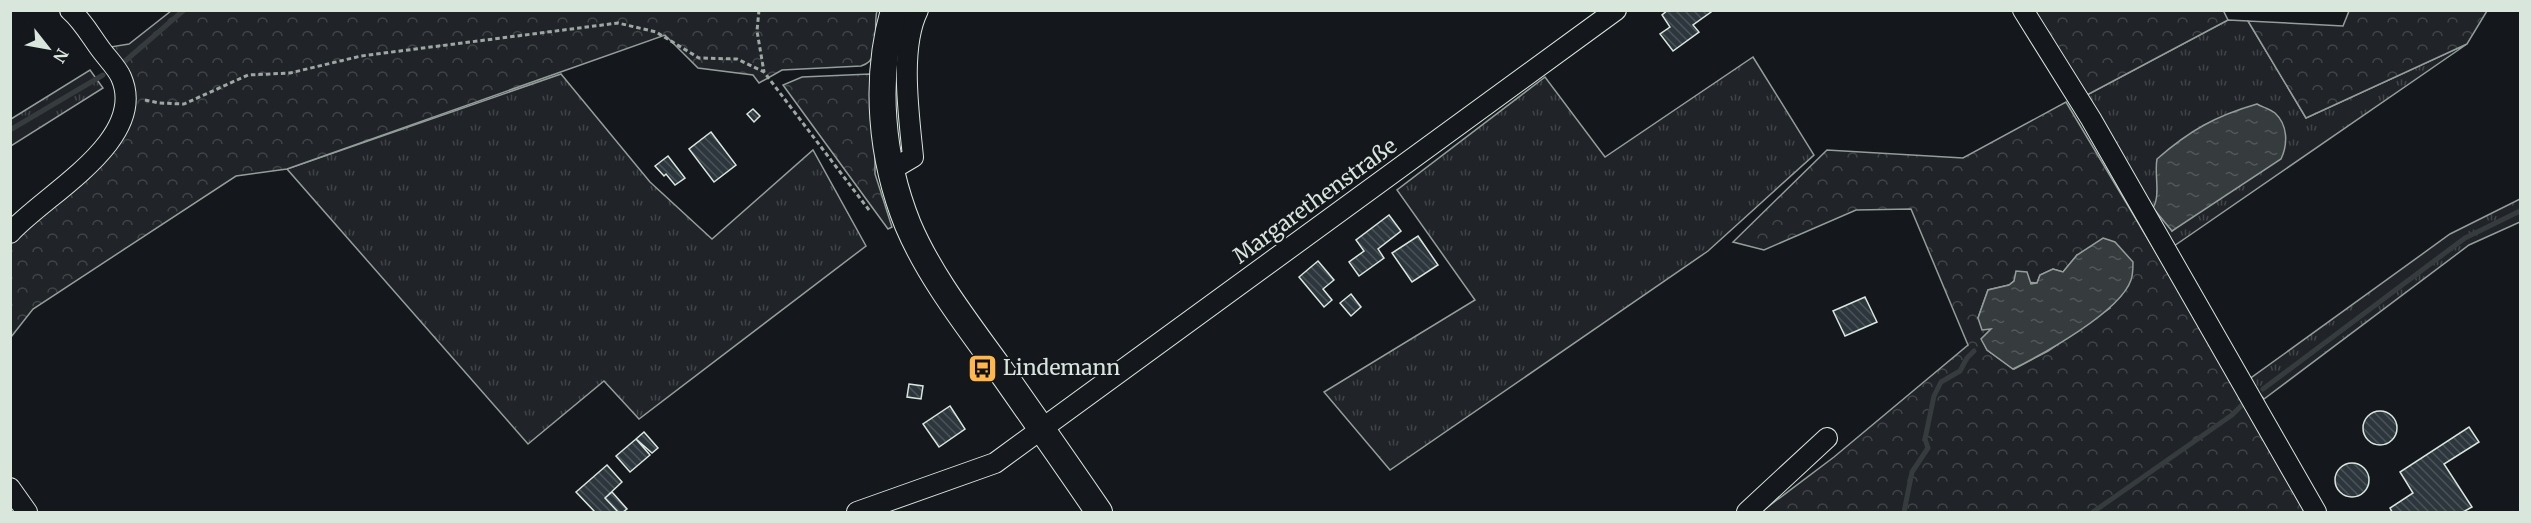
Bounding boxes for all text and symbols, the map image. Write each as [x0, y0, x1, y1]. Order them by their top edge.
north arrow [18, 18, 78, 78]
text: N [49, 45, 73, 67]
street label: Margarethenstraße [1228, 132, 1402, 269]
bus stop icon: Lindemann [966, 352, 998, 384]
place label: Lindemann [1003, 354, 1120, 381]

